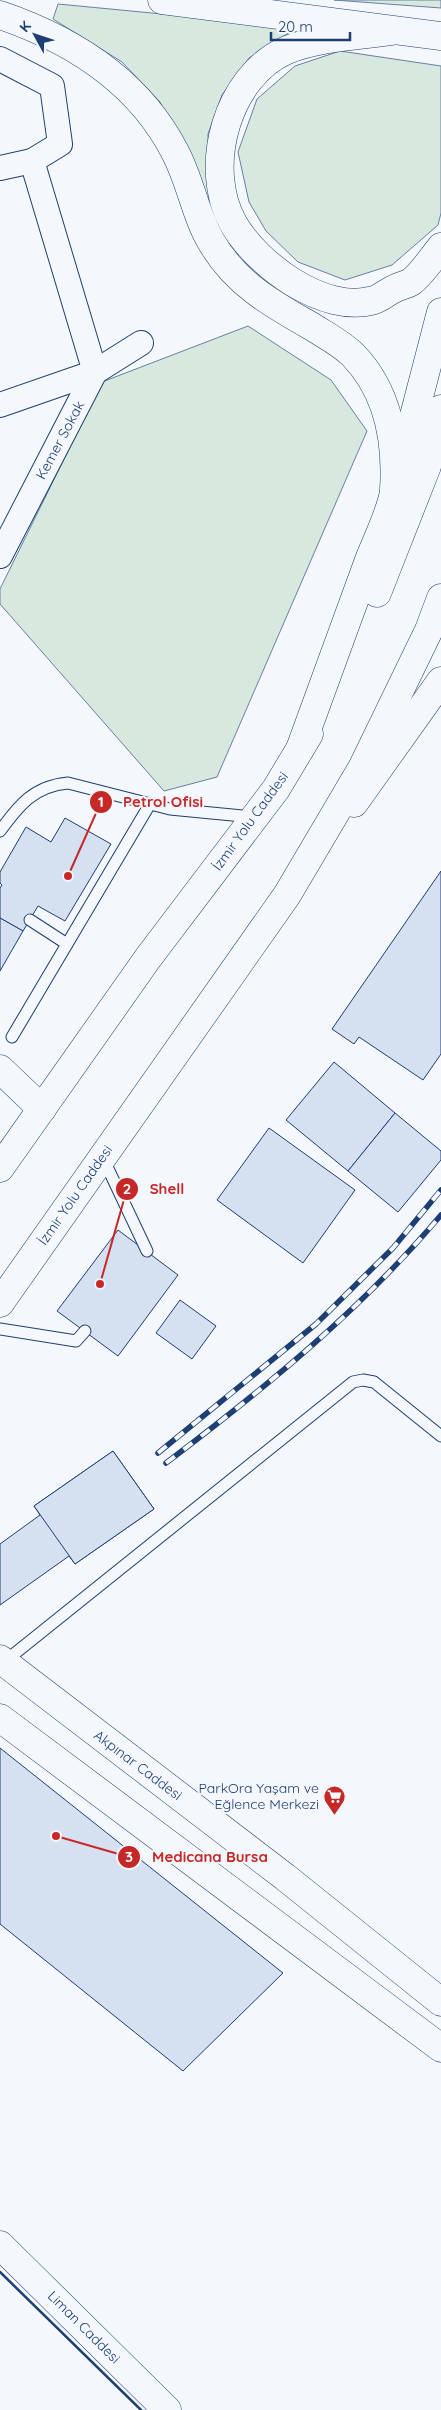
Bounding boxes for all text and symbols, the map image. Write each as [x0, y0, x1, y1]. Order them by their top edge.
north arrow [10, 10, 60, 60]
scale bar [271, 10, 350, 42]
text: K [15, 17, 35, 36]
text: 20 m [278, 17, 313, 36]
street label: Kemer Sokak [32, 397, 88, 483]
street label: İzmir Yolu Caddesi [208, 768, 292, 874]
callout: Petrol Ofisi [88, 787, 213, 817]
text: 1 [98, 792, 104, 811]
text: Petrol Ofisi [123, 792, 203, 811]
street label: İzmir Yolu Caddesi [34, 1142, 116, 1248]
callout: Shell [114, 1174, 194, 1204]
text: 2 [123, 1179, 131, 1198]
text: Shell [150, 1179, 184, 1198]
street label: Akpınar Caddesi [90, 1726, 186, 1804]
place label: ParkOra Yaşam ve Eğlence Merkezi [199, 1779, 319, 1813]
supermarket icon: ParkOra Yaşam ve Eğlence Merkezi [323, 1784, 347, 1815]
callout: Medicana Bursa [117, 1842, 278, 1872]
text: 3 [125, 1847, 133, 1866]
text: Medicana Bursa [152, 1847, 268, 1866]
street label: Liman Caddesi [44, 2287, 124, 2367]

